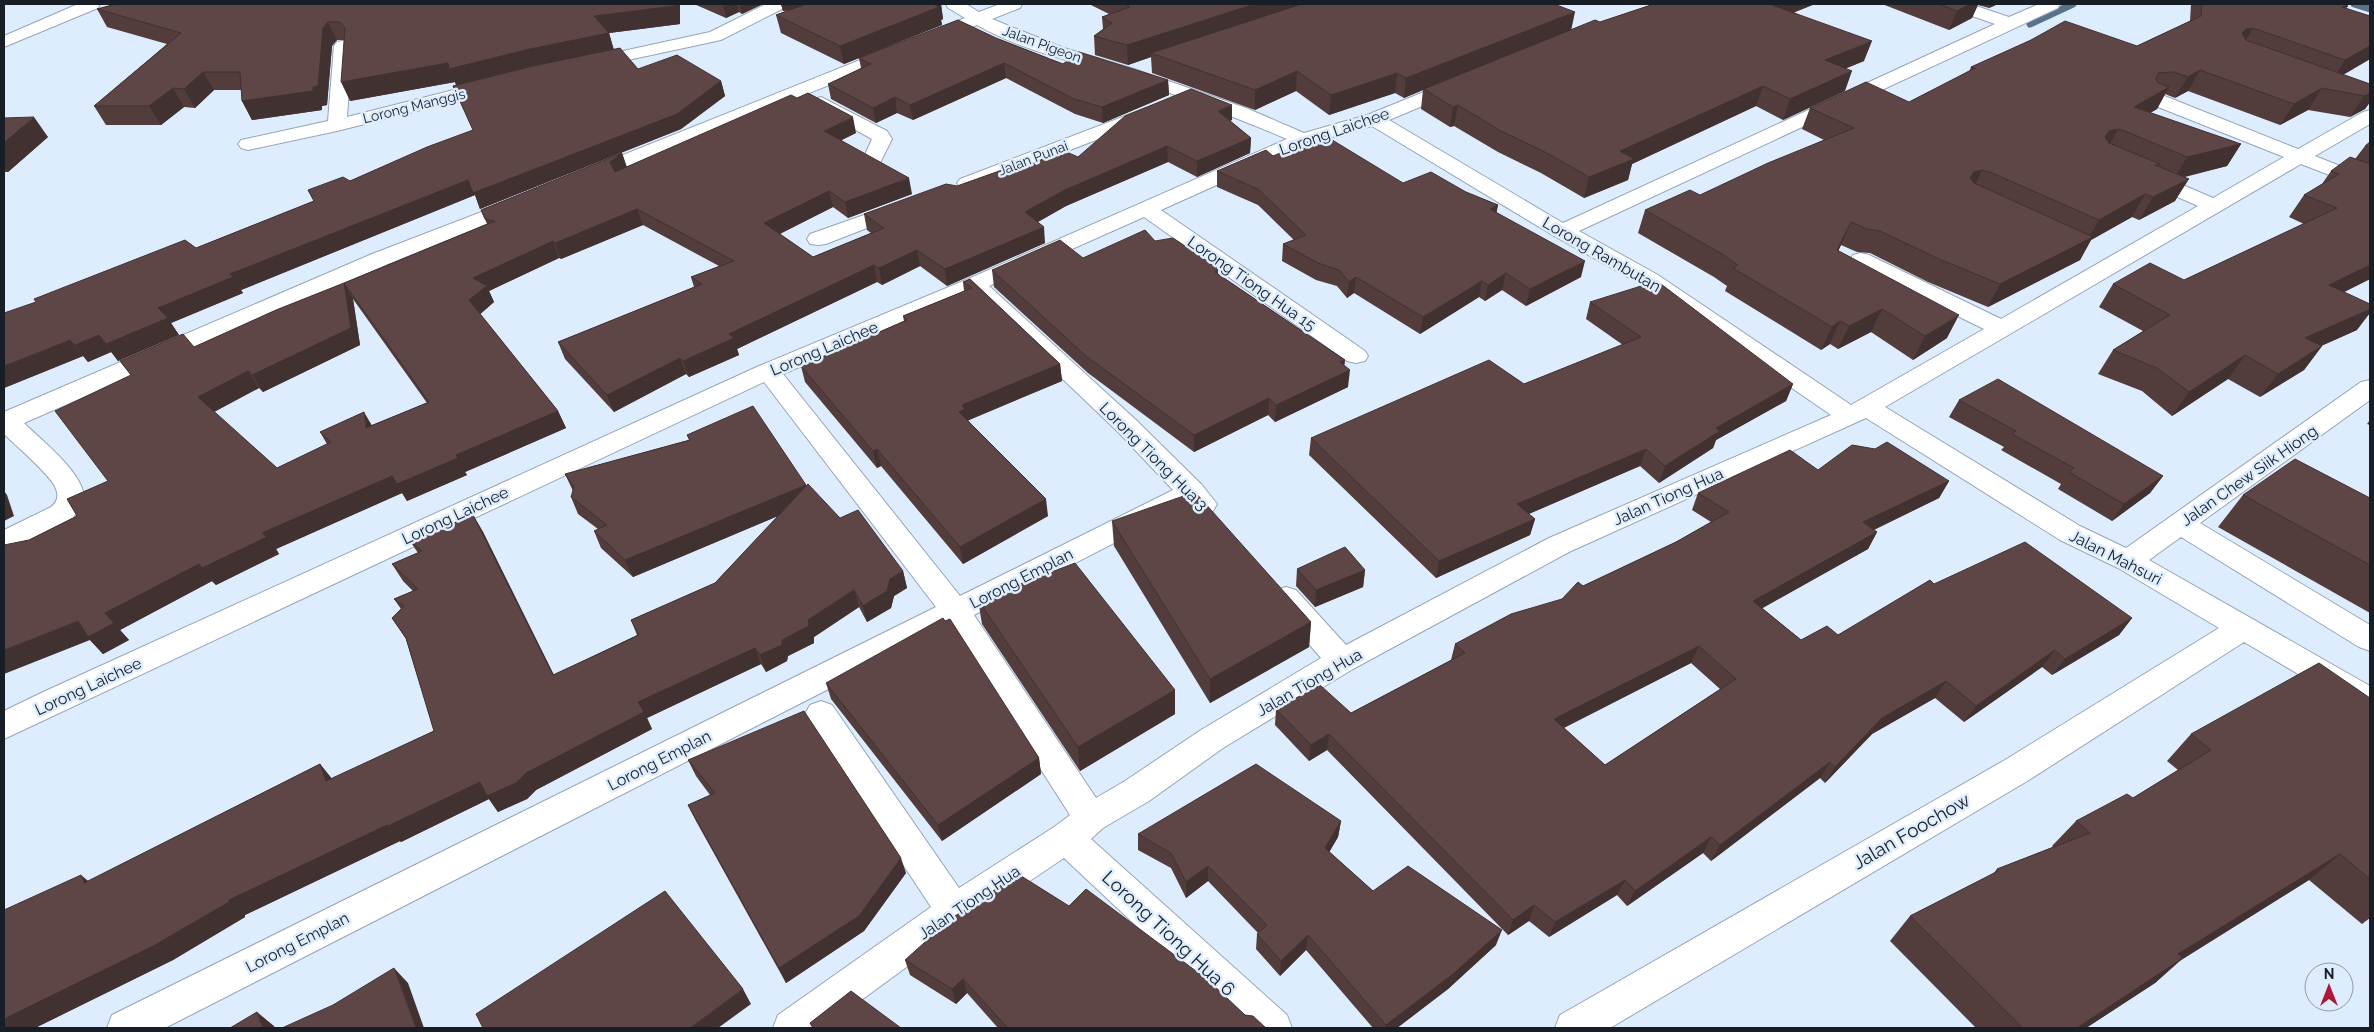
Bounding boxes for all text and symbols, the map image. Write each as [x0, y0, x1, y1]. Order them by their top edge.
street label: Jalan Pigeon [1000, 22, 1084, 66]
street label: Lorong Manggis [361, 85, 467, 126]
street label: Lorong Laichee [1277, 104, 1392, 159]
street label: Jalan Punai [996, 137, 1070, 179]
street label: Lorong Rambutan [1539, 213, 1664, 296]
street label: Lorong Tiong Hua 15 [1184, 232, 1320, 335]
street label: Lorong Laichee [767, 317, 881, 380]
street label: Lorong Tiong Hua 3 [1096, 398, 1212, 514]
street label: Jalan Chew Siik Hiong [2177, 421, 2321, 530]
street label: Jalan Tiong Hua [1610, 464, 1726, 529]
street label: Lorong Laichee [399, 482, 511, 548]
street label: Jalan Mahsuri [2066, 526, 2165, 589]
street label: Lorong Emplan [966, 544, 1076, 613]
street label: Jalan Tiong Hua [1253, 645, 1365, 720]
street label: Lorong Laichee [32, 653, 144, 719]
street label: Lorong Emplan [604, 726, 714, 795]
street label: Jalan Foochow [1848, 788, 1974, 873]
street label: Jalan Tiong Hua [915, 861, 1024, 943]
street label: Lorong Tiong Hua 6 [1098, 866, 1240, 1000]
street label: Lorong Emplan [242, 908, 352, 977]
north arrow [2304, 962, 2354, 1012]
text: N [2324, 966, 2334, 982]

